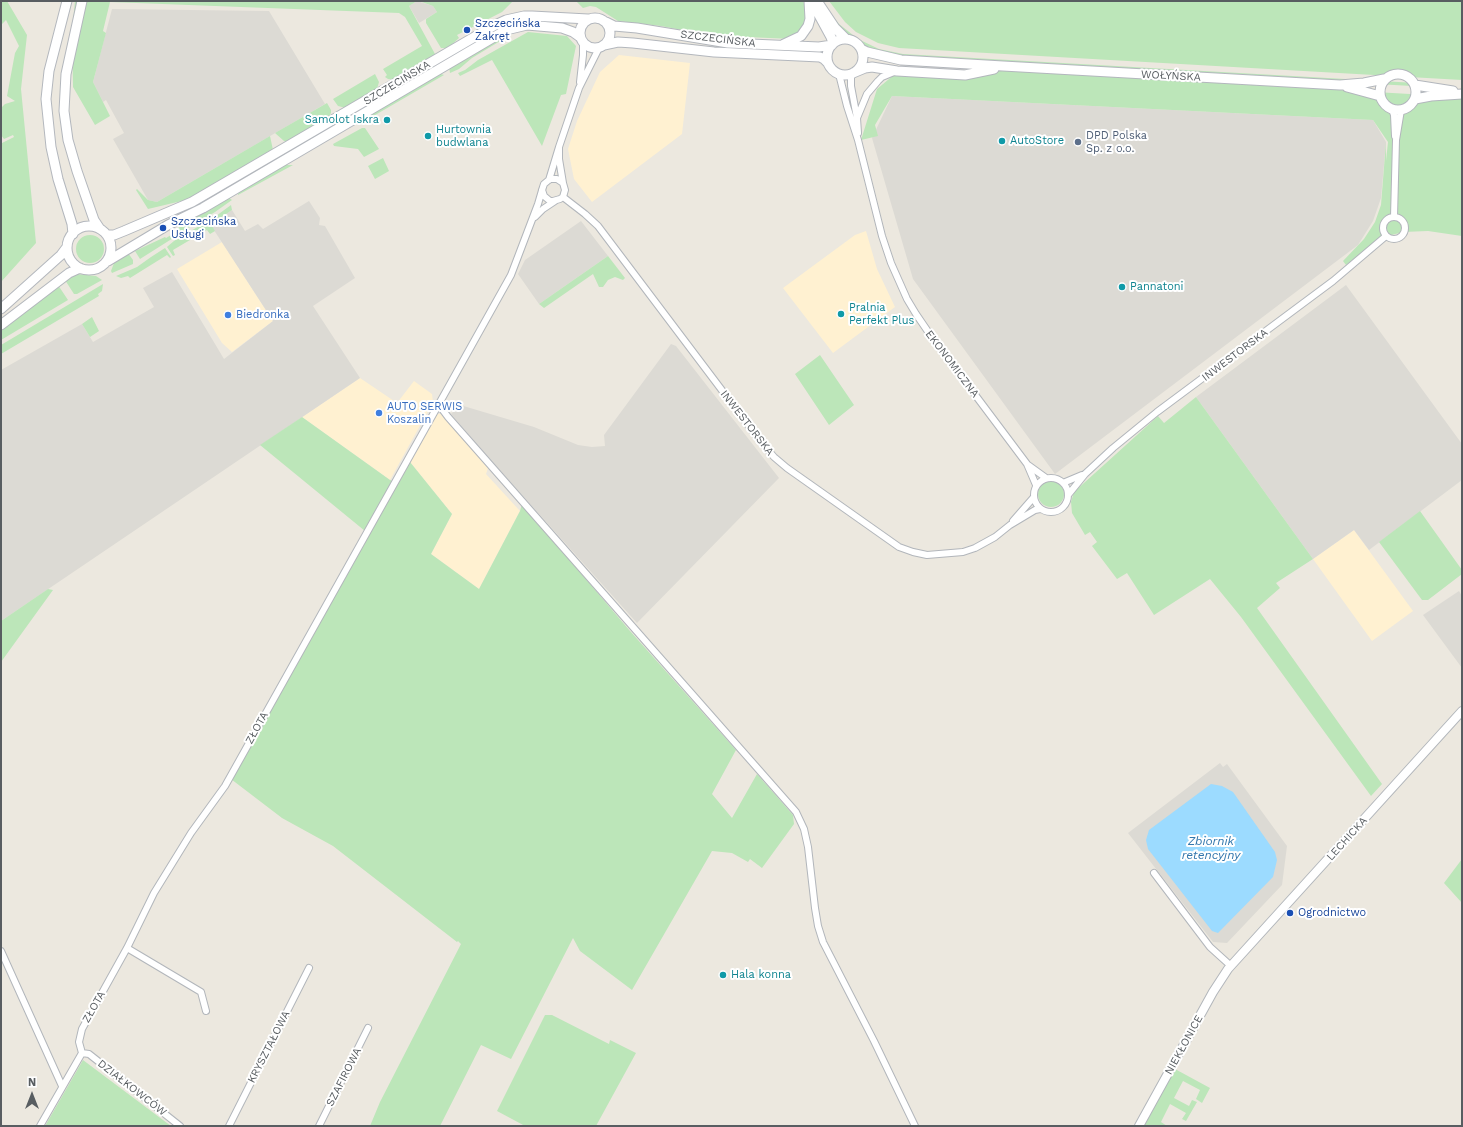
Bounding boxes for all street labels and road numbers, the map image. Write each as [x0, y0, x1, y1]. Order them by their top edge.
street label: SZCZECIŃSKA [680, 28, 756, 50]
street label: SZCZECIŃSKA [361, 58, 433, 108]
street label: WOŁYŃSKA [1141, 68, 1201, 84]
street label: INWESTORSKA [1199, 326, 1271, 384]
street label: EKONOMICZNA [922, 328, 982, 400]
street label: INWESTORSKA [717, 388, 777, 458]
street label: ZŁOTA [243, 710, 271, 746]
street label: LECHICKA [1324, 814, 1370, 864]
street label: ZŁOTA [80, 989, 108, 1025]
street label: KRYSZTAŁOWA [245, 1009, 293, 1085]
street label: NIEKŁONICE [1162, 1013, 1206, 1077]
street label: SZAFIROWA [324, 1045, 364, 1109]
street label: DZIAŁKOWCÓW [95, 1057, 169, 1119]

